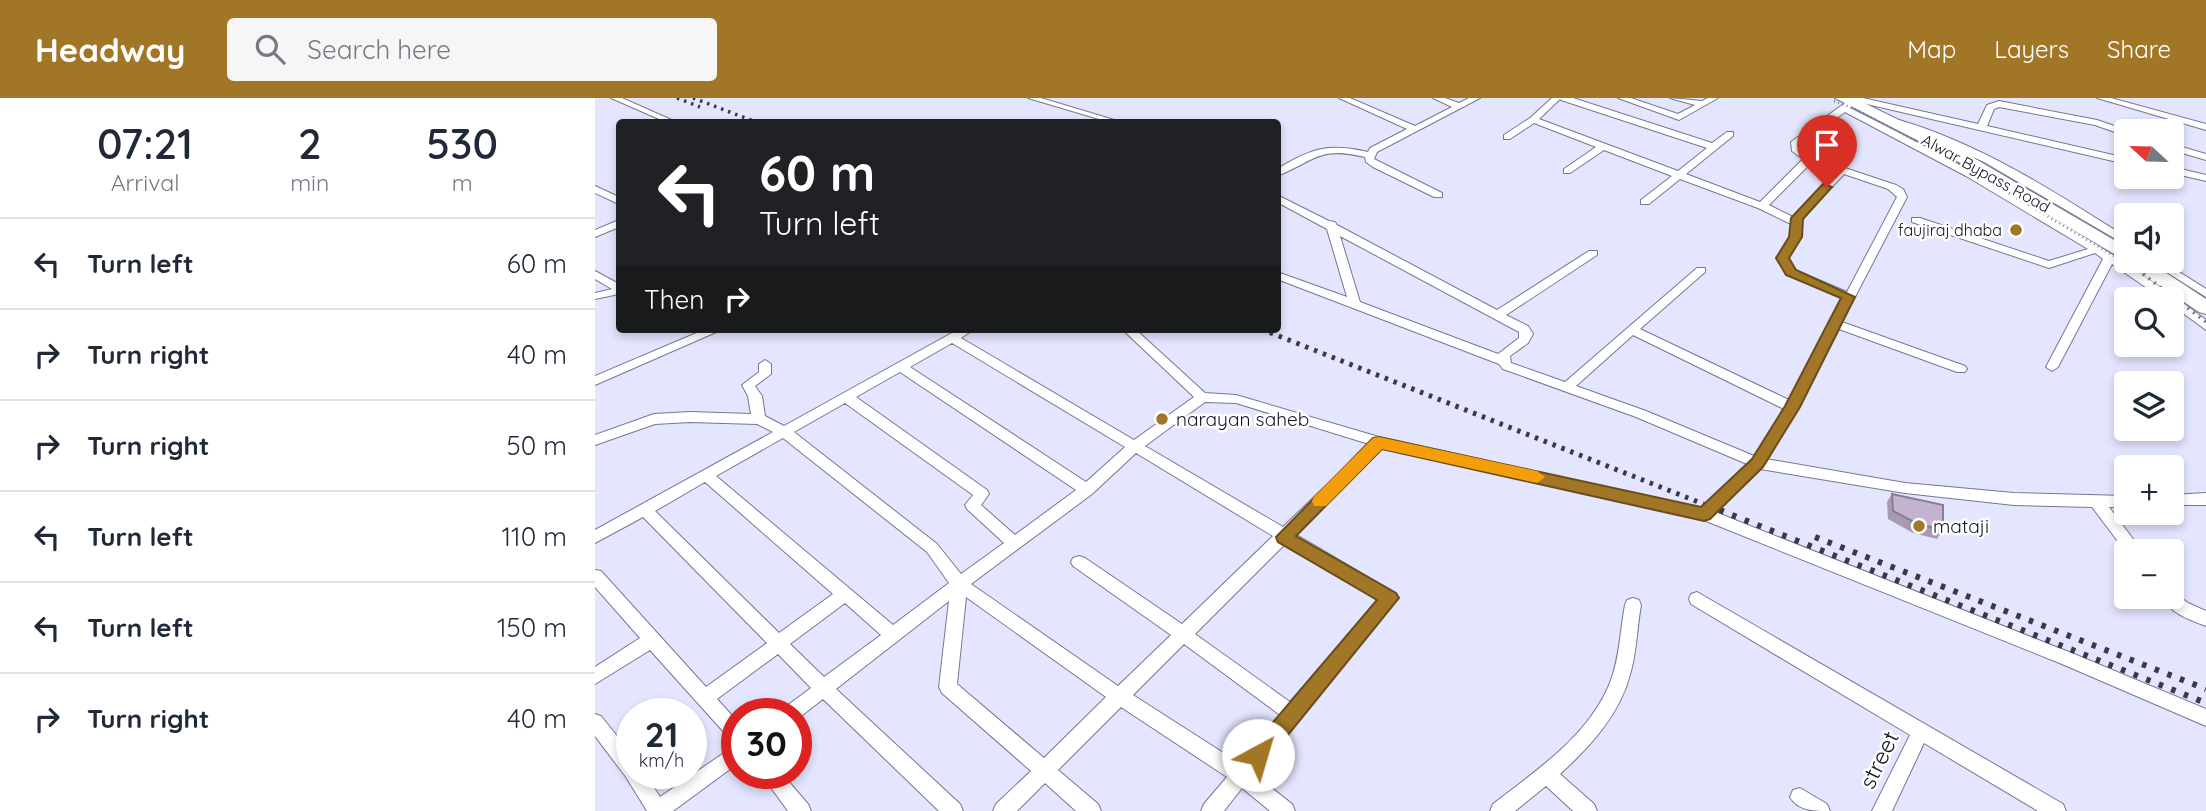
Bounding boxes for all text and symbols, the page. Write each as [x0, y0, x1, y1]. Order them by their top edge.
search box [227, 18, 717, 81]
text: Headway [35, 29, 185, 70]
icon: search [251, 30, 289, 68]
text: Search here [307, 33, 451, 66]
text: Map [1907, 34, 1956, 64]
text: Layers [1994, 34, 2069, 64]
text: Share [2107, 34, 2171, 64]
pin [1797, 115, 1857, 187]
text: 07:21 [97, 117, 193, 170]
text: 2 [298, 117, 322, 170]
text: 530 [426, 117, 498, 170]
north arrow [2114, 119, 2184, 189]
map controls [2114, 119, 2184, 609]
icon: arrive [1808, 126, 1846, 164]
street label: Alwar Bypass Road [1918, 129, 2054, 217]
text: 60 m [759, 142, 875, 203]
icon: left [644, 147, 735, 238]
text: Arrival [111, 168, 180, 197]
text: min [290, 168, 329, 197]
text: m [452, 168, 473, 197]
text: Turn left [759, 203, 880, 243]
button: sound [2114, 203, 2184, 273]
place label: faujiraj dhaba [1898, 220, 2002, 240]
marker: faujiraj dhaba [2008, 222, 2024, 238]
icon: left [28, 245, 66, 283]
text: Turn left [87, 247, 194, 280]
text: 60 m [507, 247, 567, 280]
icon: right [718, 280, 756, 318]
text: Then [644, 283, 704, 316]
button: search [2114, 287, 2184, 357]
icon: right [28, 336, 66, 374]
text: Turn right [87, 338, 209, 371]
text: 40 m [507, 338, 567, 371]
button: layers [2114, 371, 2184, 441]
place label: narayan saheb [1176, 407, 1309, 431]
marker: narayan saheb [1154, 411, 1170, 427]
icon: right [28, 427, 66, 465]
text: Turn right [87, 429, 209, 462]
text: 50 m [507, 429, 567, 462]
button: + [2114, 455, 2184, 525]
place label: mataji [1933, 514, 1989, 538]
icon: left [28, 518, 66, 556]
marker: mataji [1911, 518, 1927, 534]
text: Turn left [87, 520, 194, 553]
text: 110 m [501, 520, 567, 553]
button: − [2114, 539, 2184, 609]
icon: left [28, 609, 66, 647]
text: Turn left [87, 611, 194, 644]
text: 150 m [497, 611, 567, 644]
speed limit sign: 30 [721, 698, 812, 789]
icon: right [28, 700, 66, 738]
text: Turn right [87, 702, 209, 735]
text: 40 m [507, 702, 567, 735]
text: 21 [645, 712, 678, 756]
position arrow [1221, 718, 1295, 792]
street label: street [1852, 726, 1905, 793]
text: km/h [639, 749, 684, 772]

